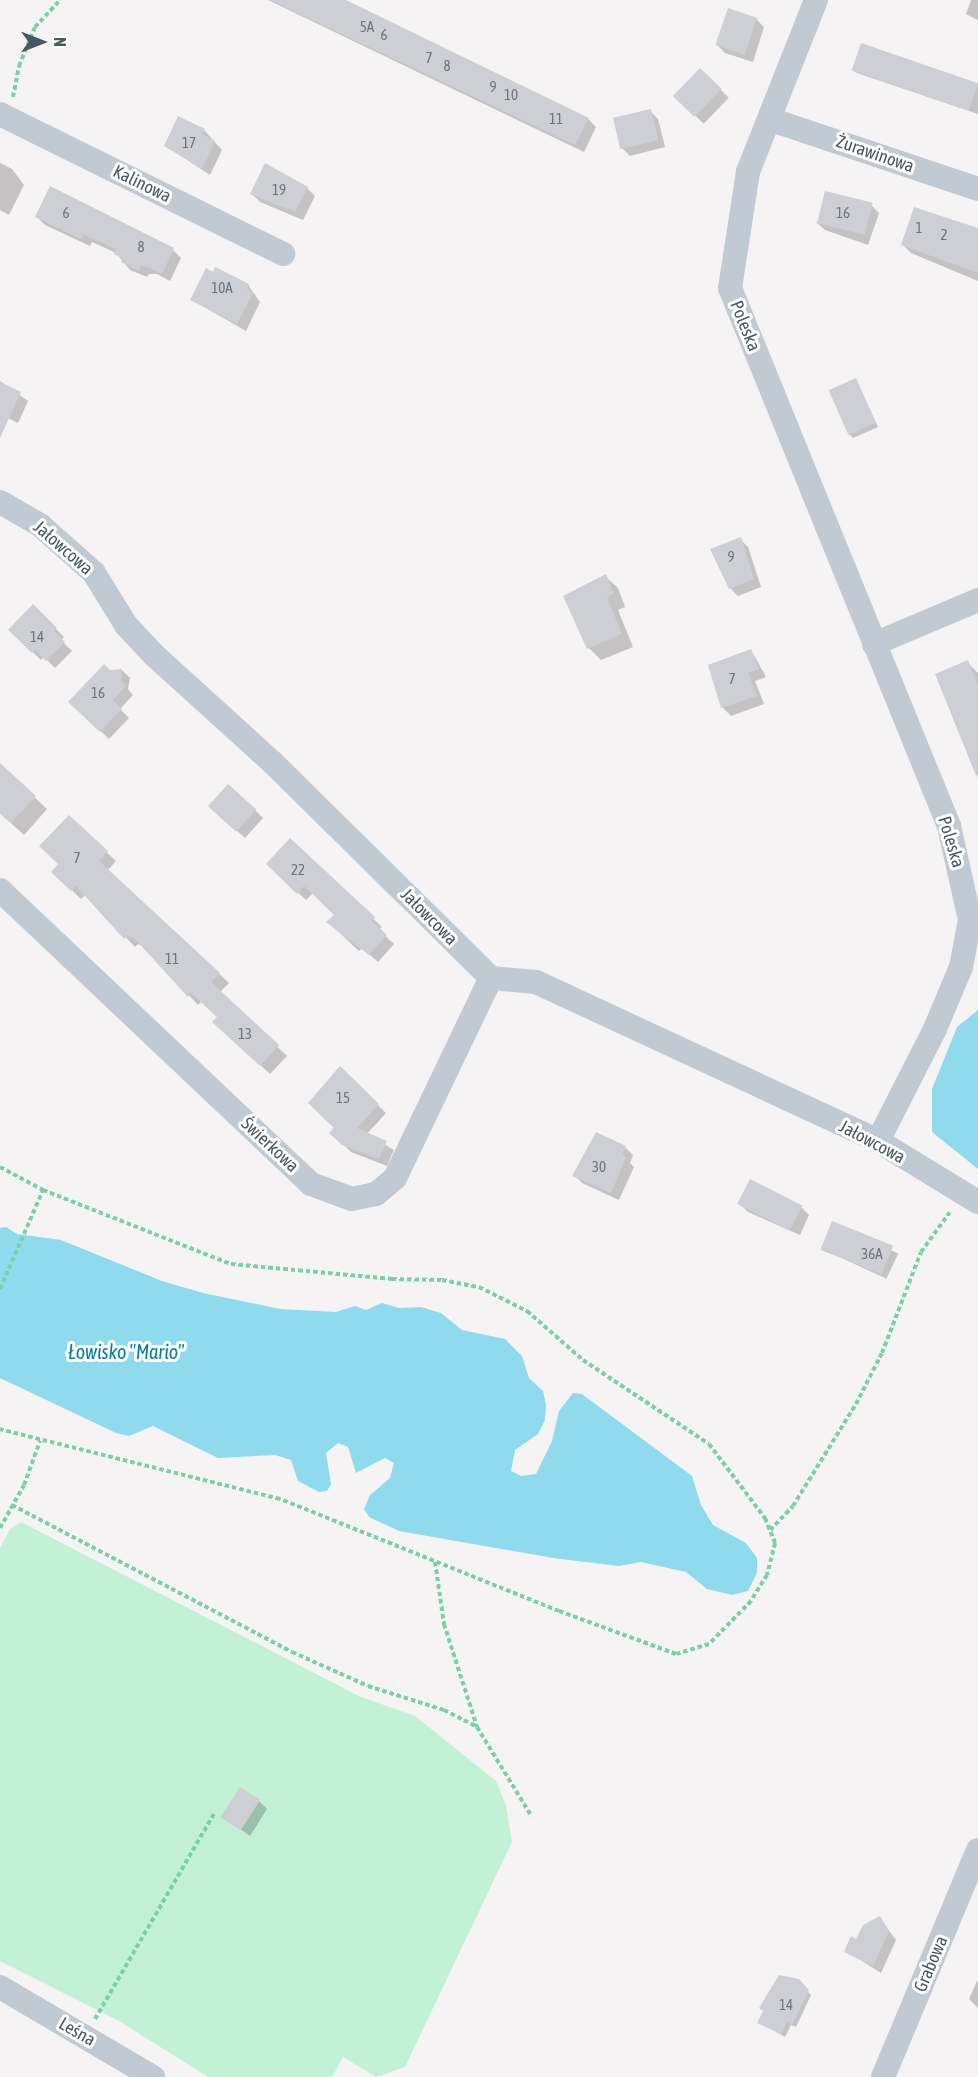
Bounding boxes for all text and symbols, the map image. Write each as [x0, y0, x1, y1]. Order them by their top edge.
north arrow [12, 12, 72, 72]
house number: 5A [360, 18, 374, 36]
house number: 6 [380, 26, 388, 44]
text: N [51, 37, 69, 47]
house number: 7 [425, 49, 433, 67]
house number: 8 [443, 57, 451, 75]
house number: 9 [489, 78, 497, 96]
house number: 10 [504, 86, 518, 104]
house number: 11 [549, 110, 563, 128]
street label: Żurawinowa [833, 131, 917, 177]
house number: 17 [182, 134, 196, 152]
street label: Kalinowa [110, 161, 174, 207]
house number: 19 [272, 181, 286, 199]
house number: 6 [62, 204, 70, 222]
house number: 16 [836, 204, 850, 222]
house number: 1 [915, 219, 923, 237]
house number: 2 [940, 226, 948, 244]
house number: 8 [137, 238, 145, 256]
house number: 10A [211, 279, 233, 297]
street label: Poleska [725, 298, 765, 354]
street label: Jałowcowa [29, 516, 97, 580]
house number: 9 [727, 548, 735, 566]
house number: 14 [30, 628, 44, 646]
house number: 7 [728, 670, 736, 688]
house number: 16 [91, 684, 105, 702]
street label: Poleska [933, 814, 969, 870]
house number: 7 [73, 849, 81, 867]
house number: 22 [291, 861, 305, 879]
street label: Jałowcowa [396, 884, 462, 950]
house number: 11 [165, 950, 179, 968]
house number: 13 [238, 1025, 252, 1043]
house number: 15 [336, 1089, 350, 1107]
street label: Świerkowa [237, 1113, 303, 1177]
street label: Jałowcowa [835, 1116, 909, 1168]
house number: 30 [592, 1158, 606, 1176]
house number: 36A [861, 1245, 883, 1263]
water label: Łowisko "Mario" [68, 1339, 184, 1363]
street label: Grabowa [910, 1933, 952, 1995]
house number: 14 [779, 1996, 793, 2014]
street label: Leśna [55, 2013, 99, 2051]

